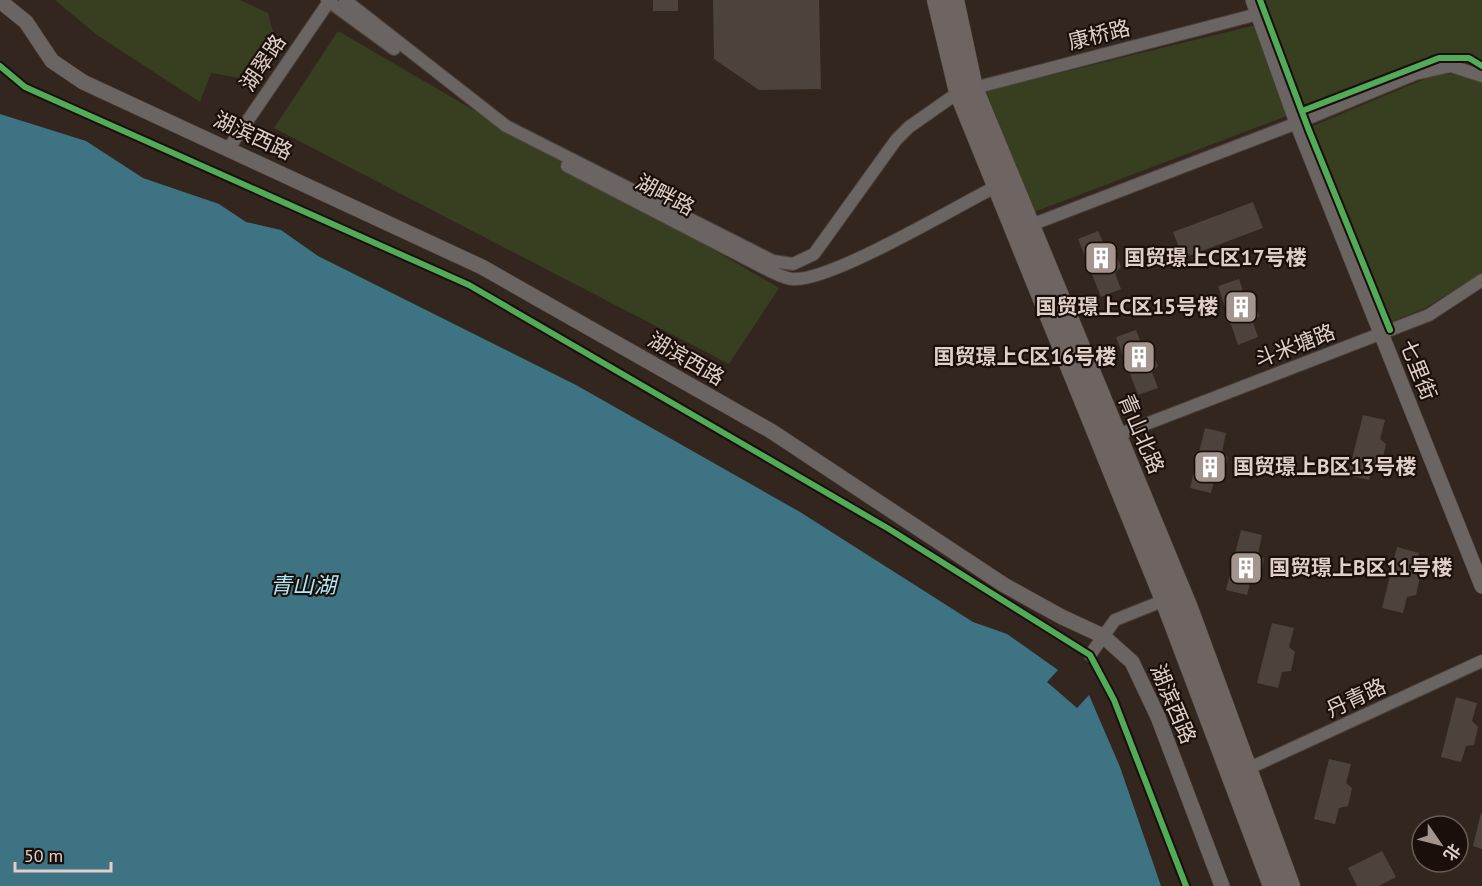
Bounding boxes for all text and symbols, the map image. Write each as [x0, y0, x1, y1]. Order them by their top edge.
street label: 康桥路 [1065, 14, 1133, 55]
street label: 湖翠路 [234, 29, 291, 96]
street label: 湖滨西路 [209, 106, 297, 166]
street label: 湖畔路 [631, 168, 699, 221]
building icon: 国贸璟上C区17号楼 [1083, 240, 1119, 276]
place label: 国贸璟上C区17号楼 [1124, 244, 1307, 271]
building icon: 国贸璟上C区15号楼 [1223, 289, 1259, 325]
place label: 国贸璟上C区15号楼 [1035, 293, 1218, 320]
street label: 斗米塘路 [1251, 318, 1339, 373]
street label: 湖滨西路 [643, 326, 729, 391]
street label: 七里街 [1394, 336, 1443, 404]
building icon: 国贸璟上C区16号楼 [1121, 339, 1157, 375]
place label: 国贸璟上C区16号楼 [933, 343, 1116, 370]
street label: 青山北路 [1113, 390, 1170, 478]
building icon: 国贸璟上B区13号楼 [1192, 449, 1228, 485]
place label: 国贸璟上B区13号楼 [1233, 453, 1416, 480]
building icon: 国贸璟上B区11号楼 [1228, 550, 1264, 586]
place label: 国贸璟上B区11号楼 [1269, 554, 1452, 581]
water label: 青山湖 [270, 571, 339, 599]
street label: 湖滨西路 [1145, 660, 1202, 748]
street label: 丹青路 [1322, 672, 1390, 723]
north arrow [1410, 814, 1470, 874]
scale bar [15, 835, 111, 873]
text: 北 [1440, 840, 1465, 865]
text: 50 m [24, 844, 63, 867]

